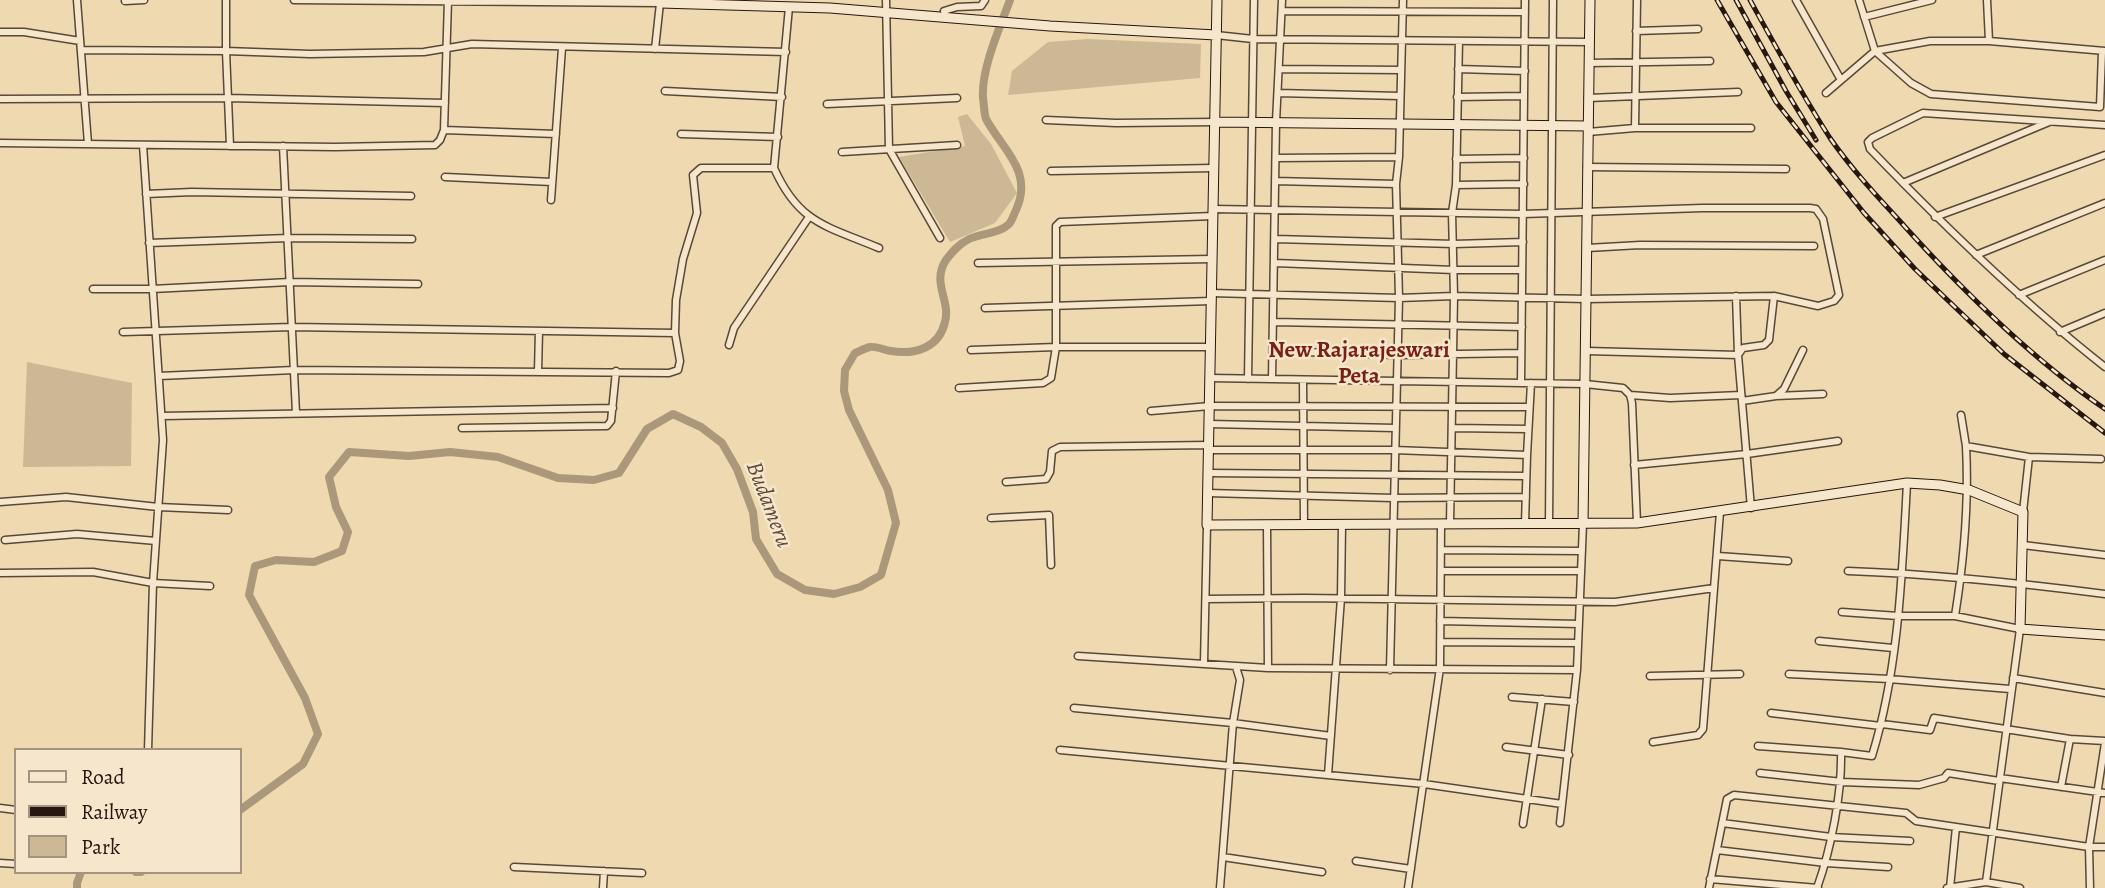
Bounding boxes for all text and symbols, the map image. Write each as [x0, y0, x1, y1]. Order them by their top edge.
district label: New Rajarajeswari Peta [1268, 337, 1450, 391]
water label: Budameru [739, 458, 797, 552]
legend [14, 748, 242, 874]
text: Road [81, 763, 125, 791]
text: Railway [81, 798, 147, 826]
text: Park [81, 833, 120, 861]

